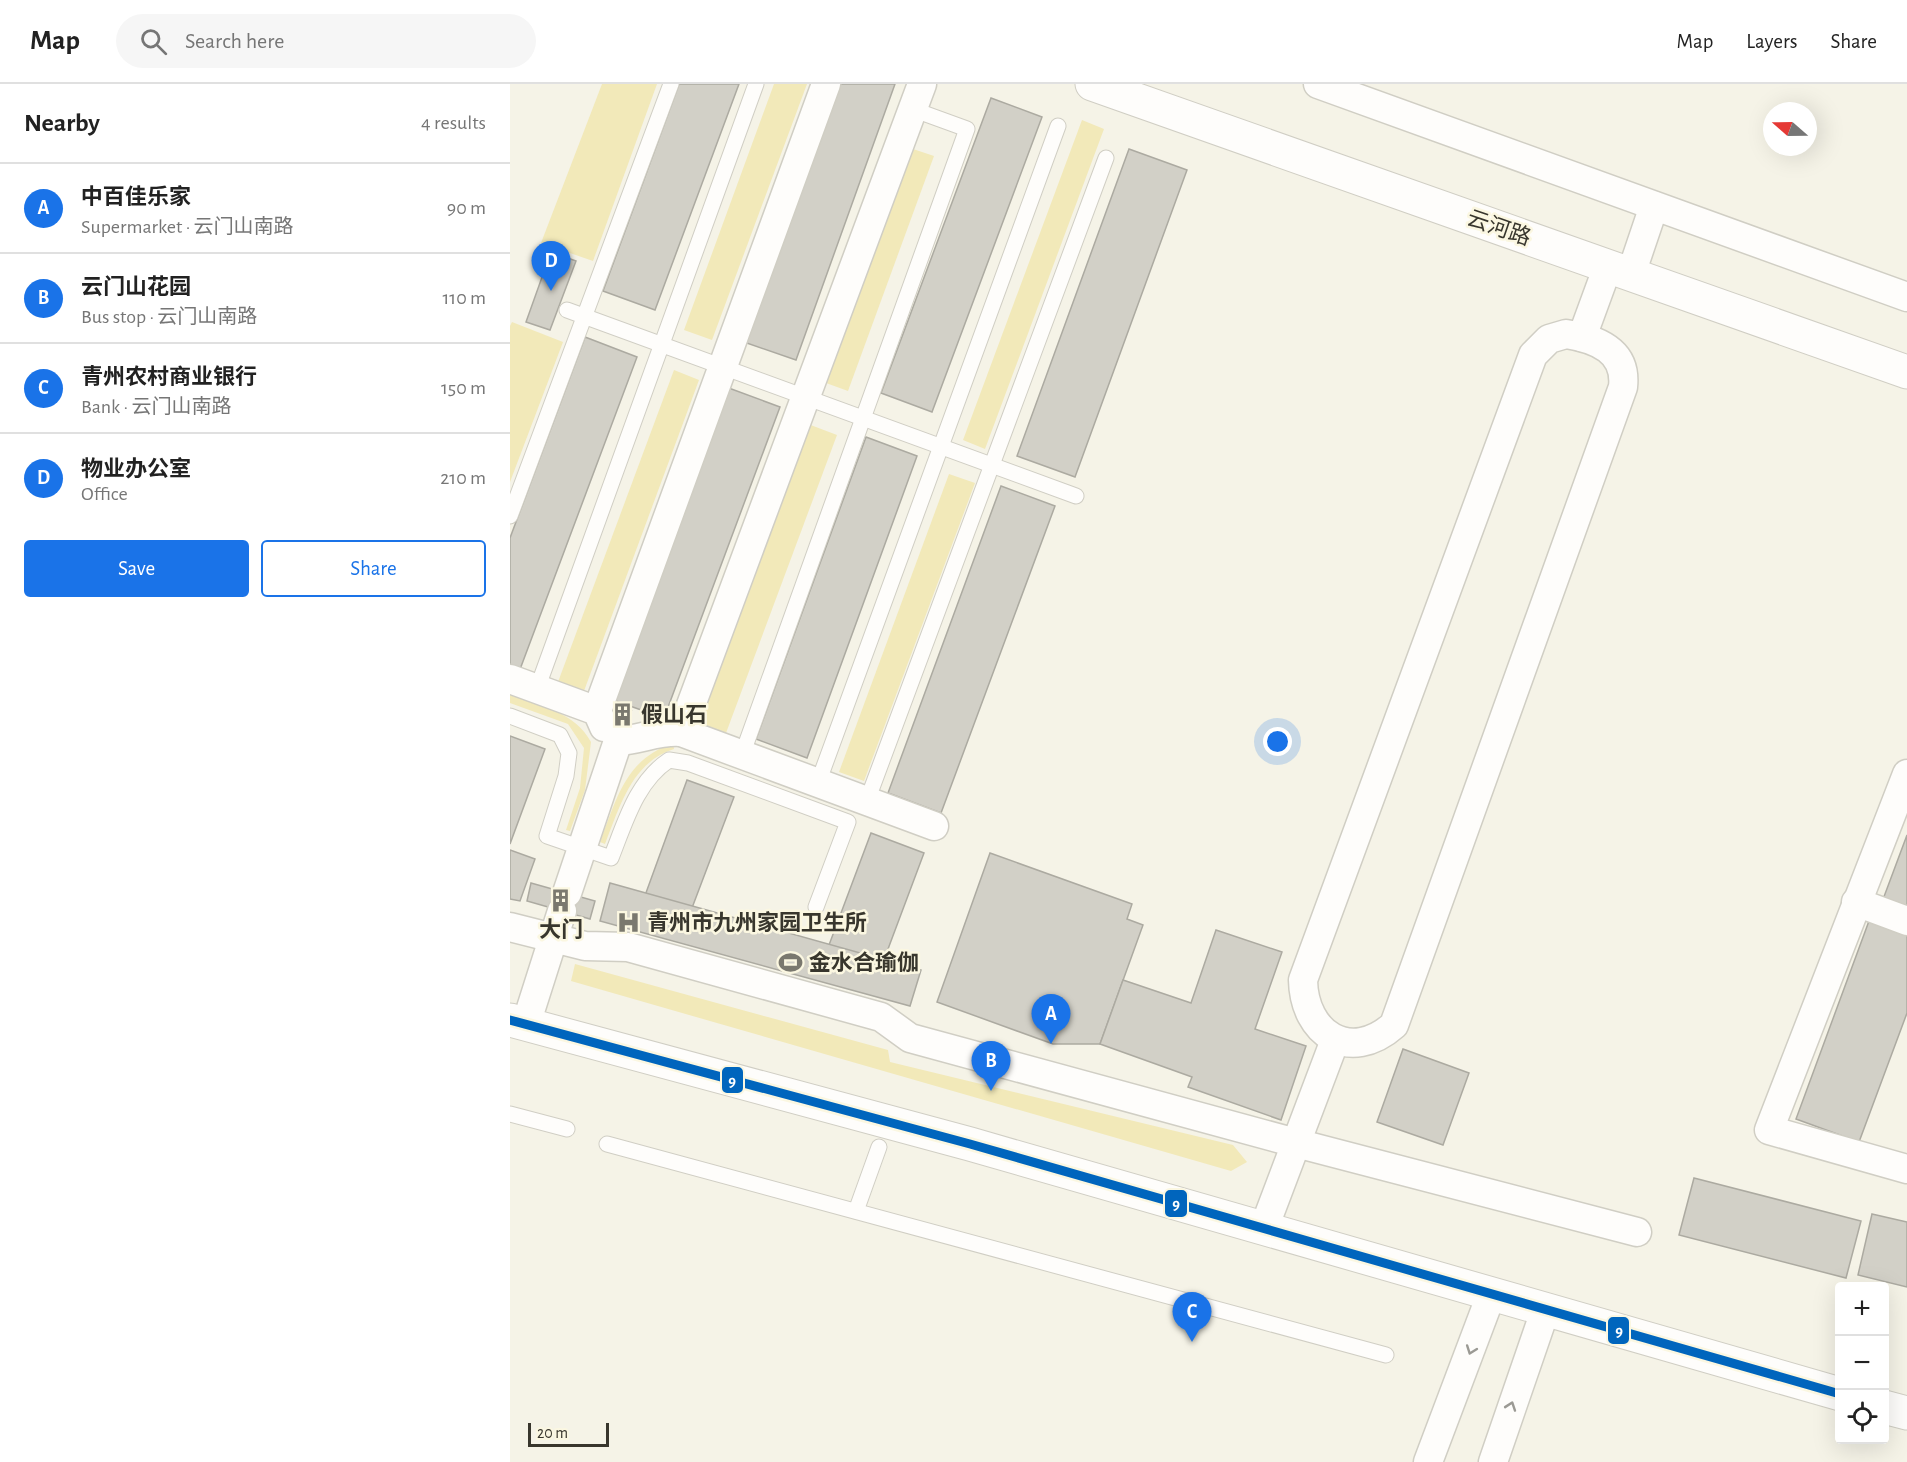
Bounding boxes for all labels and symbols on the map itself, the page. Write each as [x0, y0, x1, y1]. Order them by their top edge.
north arrow [1763, 102, 1817, 156]
street label: 云河路 [1464, 206, 1534, 249]
pin: D [532, 242, 570, 291]
building icon: 假山石 [610, 702, 636, 728]
place label: 假山石 [641, 703, 707, 726]
your location [1263, 727, 1292, 756]
building icon: 大门 [548, 888, 574, 914]
hospital icon: 青州市九州家园卫生所 [616, 910, 642, 936]
place label: 青州市九州家园卫生所 [647, 911, 867, 934]
place label: 大门 [539, 918, 583, 941]
sports icon: 金水合瑜伽 [778, 950, 804, 976]
place label: 金水合瑜伽 [809, 950, 919, 974]
pin: A [1032, 994, 1070, 1044]
pin: B [972, 1042, 1010, 1091]
line badge: 9 [721, 1066, 744, 1094]
text: 9 [728, 1073, 736, 1089]
line badge: 9 [1164, 1189, 1188, 1218]
text: 9 [1172, 1196, 1180, 1212]
pin: C [1172, 1292, 1212, 1342]
line badge: 9 [1607, 1316, 1630, 1345]
text: 9 [1615, 1323, 1623, 1339]
one-way arrow [1465, 1344, 1478, 1354]
one-way arrow [1503, 1401, 1516, 1412]
scale bar [528, 1420, 609, 1448]

